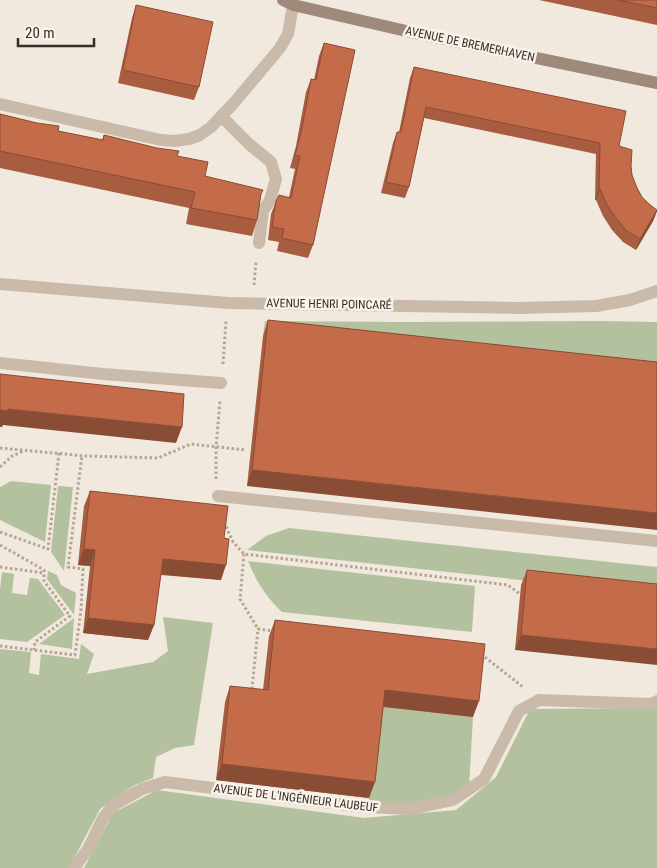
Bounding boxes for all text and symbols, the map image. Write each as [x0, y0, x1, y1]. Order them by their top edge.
scale bar [18, 15, 94, 47]
street label: AVENUE DE BREMERHAVEN [404, 23, 536, 65]
text: 20 m [25, 24, 55, 42]
street label: AVENUE HENRI POINCARÉ [266, 295, 392, 312]
street label: AVENUE DE L'INGÉNIEUR LAUBEUF [213, 780, 379, 815]

